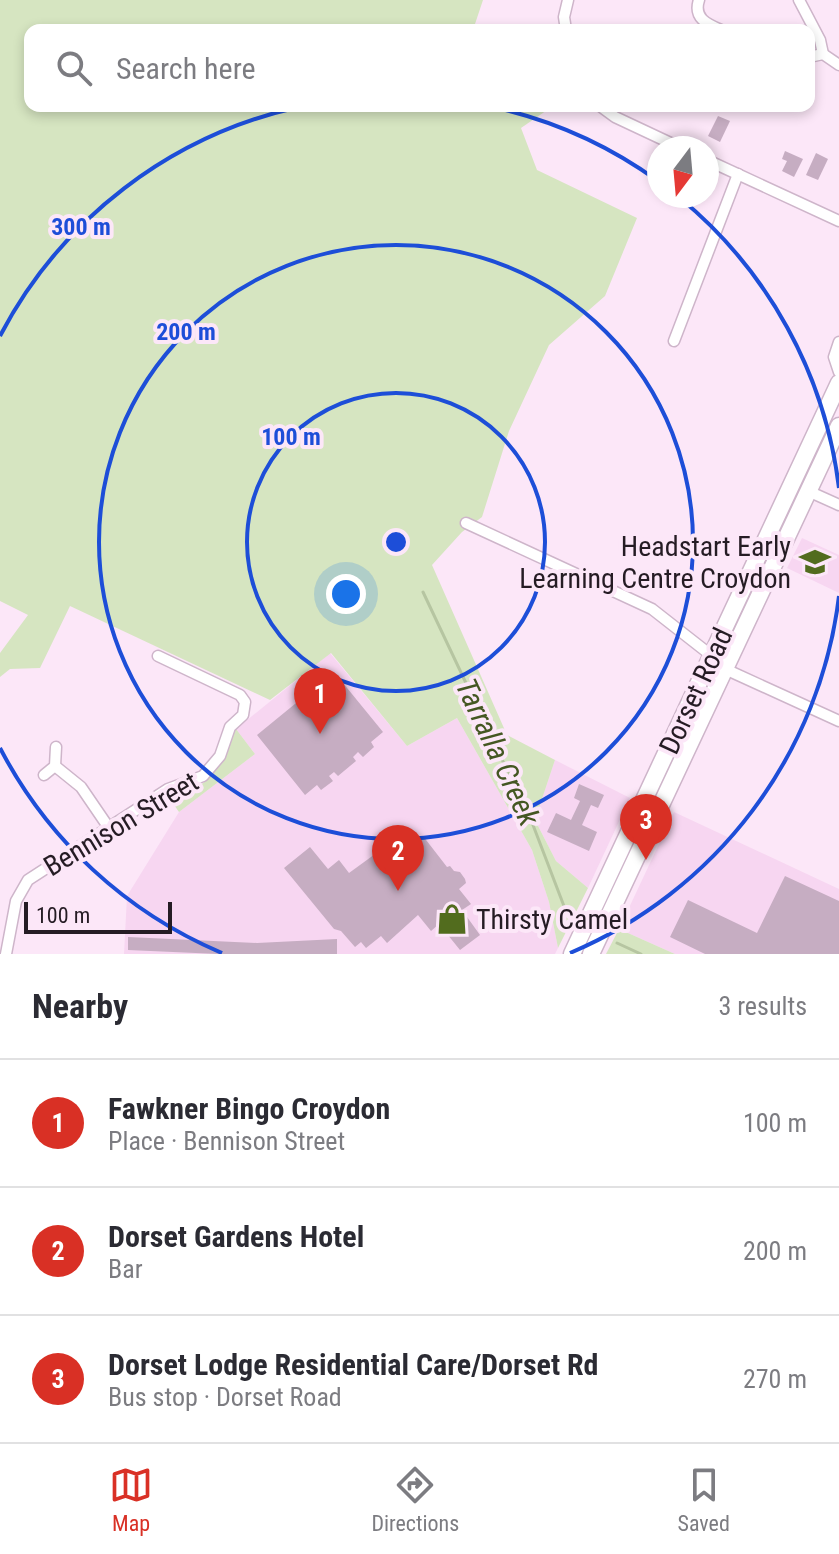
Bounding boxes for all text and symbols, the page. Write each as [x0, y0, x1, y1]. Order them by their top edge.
search box [24, 24, 815, 112]
icon: search [52, 46, 96, 90]
text: Search here [116, 51, 256, 86]
north arrow [647, 136, 719, 208]
text: 300 m [51, 213, 111, 241]
text: 200 m [156, 318, 216, 346]
text: 100 m [261, 423, 321, 451]
centre of rings [382, 528, 410, 556]
place label: Headstart Early Learning Centre Croydon [519, 530, 791, 595]
school or university icon: Headstart Early Learning Centre Croydon [798, 545, 832, 579]
your location [326, 574, 366, 614]
street label: Dorset Road [652, 623, 740, 759]
pin: 1 [294, 668, 346, 734]
water label: Tarralla Creek [449, 673, 548, 832]
street label: Bennison Street [38, 765, 204, 883]
pin: 3 [620, 794, 672, 860]
pin: 2 [372, 825, 424, 891]
scale bar [24, 898, 172, 934]
shop icon: Thirsty Camel [435, 902, 469, 936]
text: 100 m [36, 903, 90, 928]
place label: Thirsty Camel [476, 903, 628, 936]
text: Nearby [32, 986, 128, 1026]
text: 3 results [718, 991, 807, 1021]
text: Fawkner Bingo Croydon [108, 1091, 390, 1126]
text: 1 [51, 1108, 65, 1138]
text: 100 m [743, 1108, 807, 1138]
text: Place · Bennison Street [108, 1126, 345, 1156]
text: Dorset Gardens Hotel [108, 1219, 364, 1254]
text: 2 [51, 1236, 65, 1266]
text: 200 m [743, 1236, 807, 1266]
text: Bar [108, 1254, 143, 1284]
text: Dorset Lodge Residential Care/Dorset Rd [108, 1347, 598, 1382]
text: 3 [51, 1364, 65, 1394]
text: 270 m [743, 1364, 807, 1394]
text: Bus stop · Dorset Road [108, 1382, 342, 1412]
tab: Map [109, 1463, 153, 1536]
tab: Directions [371, 1463, 459, 1536]
tab: Saved [678, 1463, 730, 1536]

